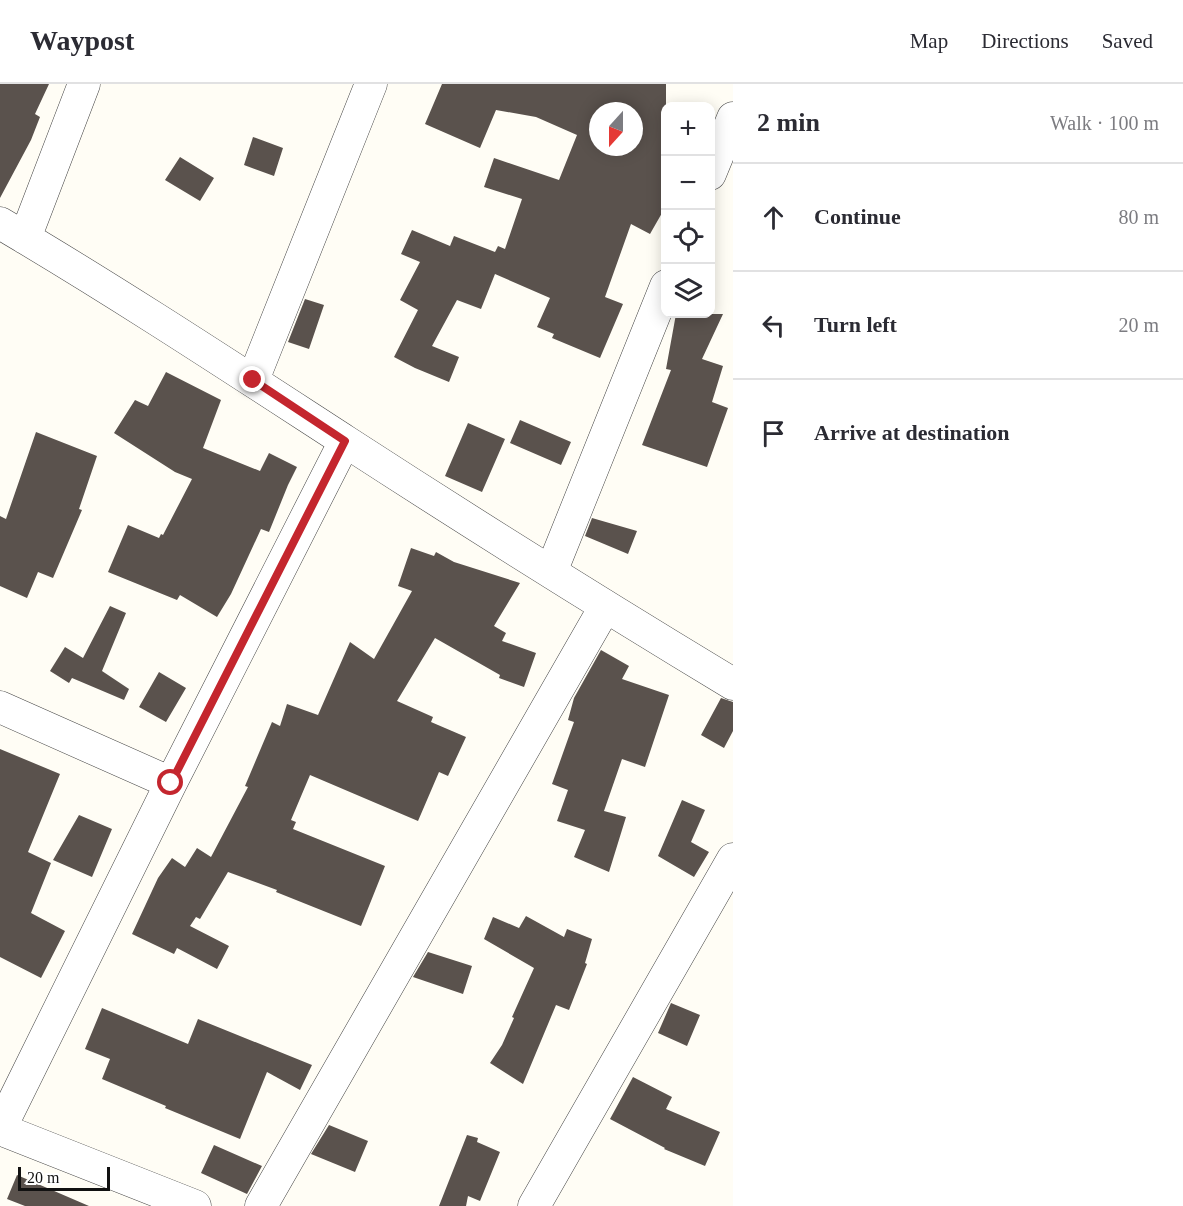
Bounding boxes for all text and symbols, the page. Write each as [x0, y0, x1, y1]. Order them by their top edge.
text: Waypost [30, 25, 134, 56]
text: Map [910, 29, 948, 53]
text: Directions [981, 29, 1069, 53]
text: Saved [1102, 29, 1153, 53]
north arrow [589, 102, 643, 156]
map controls [661, 102, 715, 318]
button: + [661, 102, 715, 156]
text: 2 min [757, 108, 820, 137]
text: Walk · 100 m [1050, 112, 1159, 134]
button: − [661, 156, 715, 210]
icon: ahead [757, 201, 790, 234]
text: Continue [814, 204, 901, 229]
text: 80 m [1118, 206, 1159, 228]
button: locate [661, 210, 715, 264]
button: layers [661, 264, 715, 318]
icon: left [757, 309, 790, 342]
text: Turn left [814, 312, 897, 337]
text: 20 m [1118, 314, 1159, 336]
route end [239, 366, 265, 392]
icon: arrive [757, 417, 790, 450]
text: Arrive at destination [814, 420, 1010, 445]
route start [157, 769, 183, 795]
scale bar [18, 1164, 110, 1192]
text: 20 m [27, 1169, 59, 1186]

